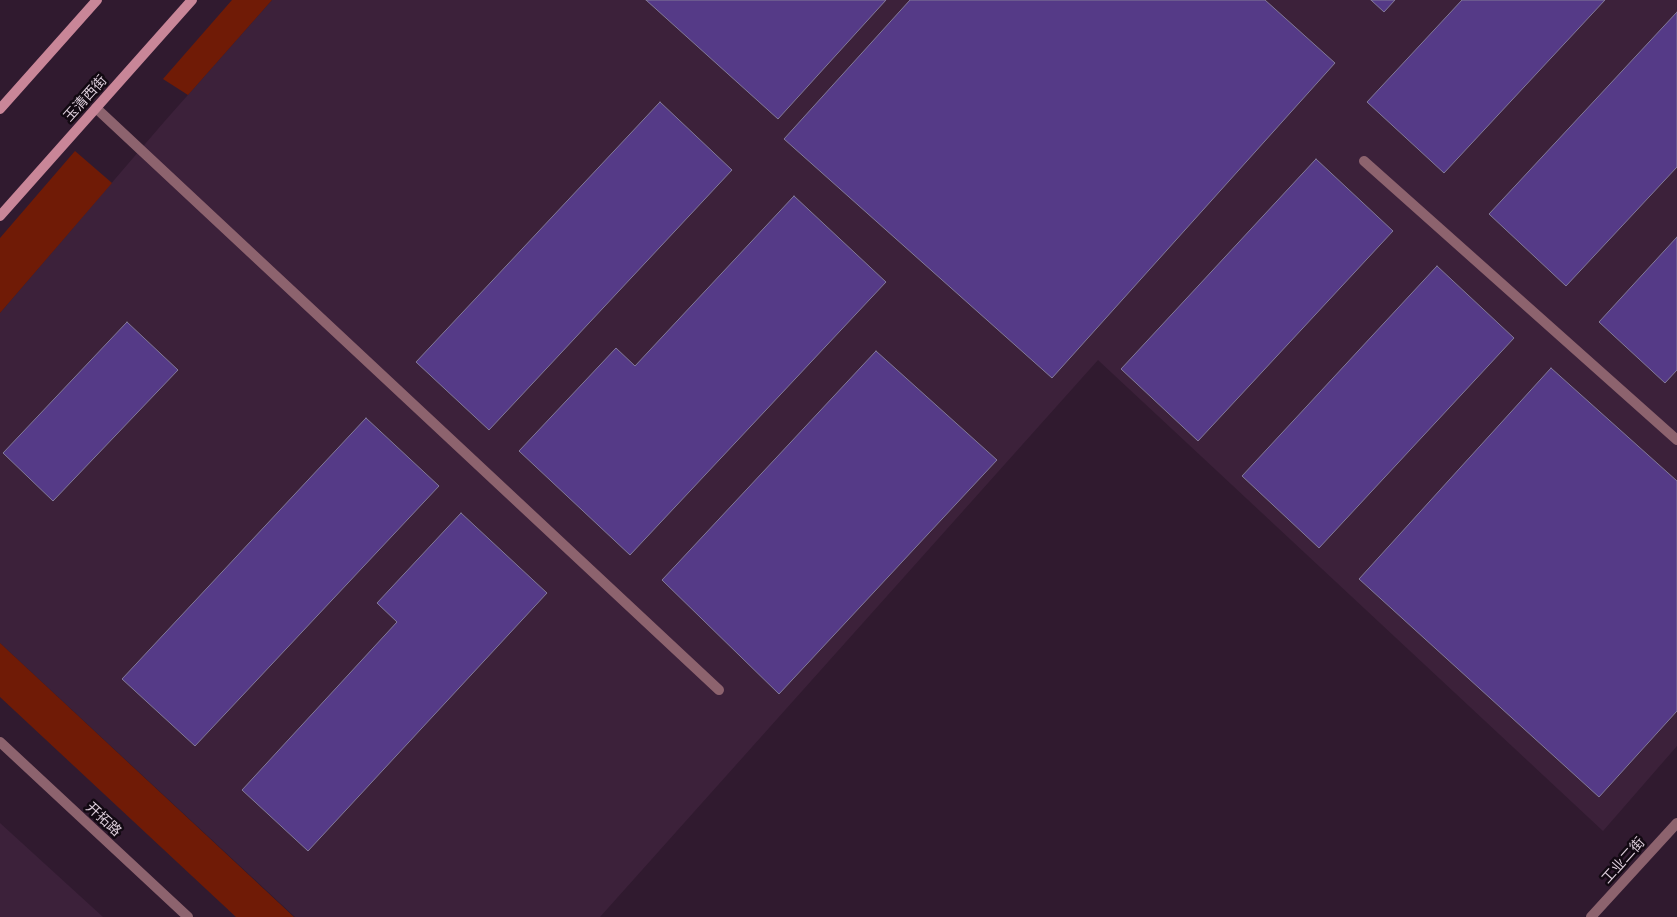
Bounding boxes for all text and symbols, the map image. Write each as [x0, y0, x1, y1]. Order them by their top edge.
street label: 玉清西街 [61, 73, 111, 125]
street label: 开拓路 [82, 800, 124, 840]
street label: 工业二街 [1599, 835, 1649, 887]

